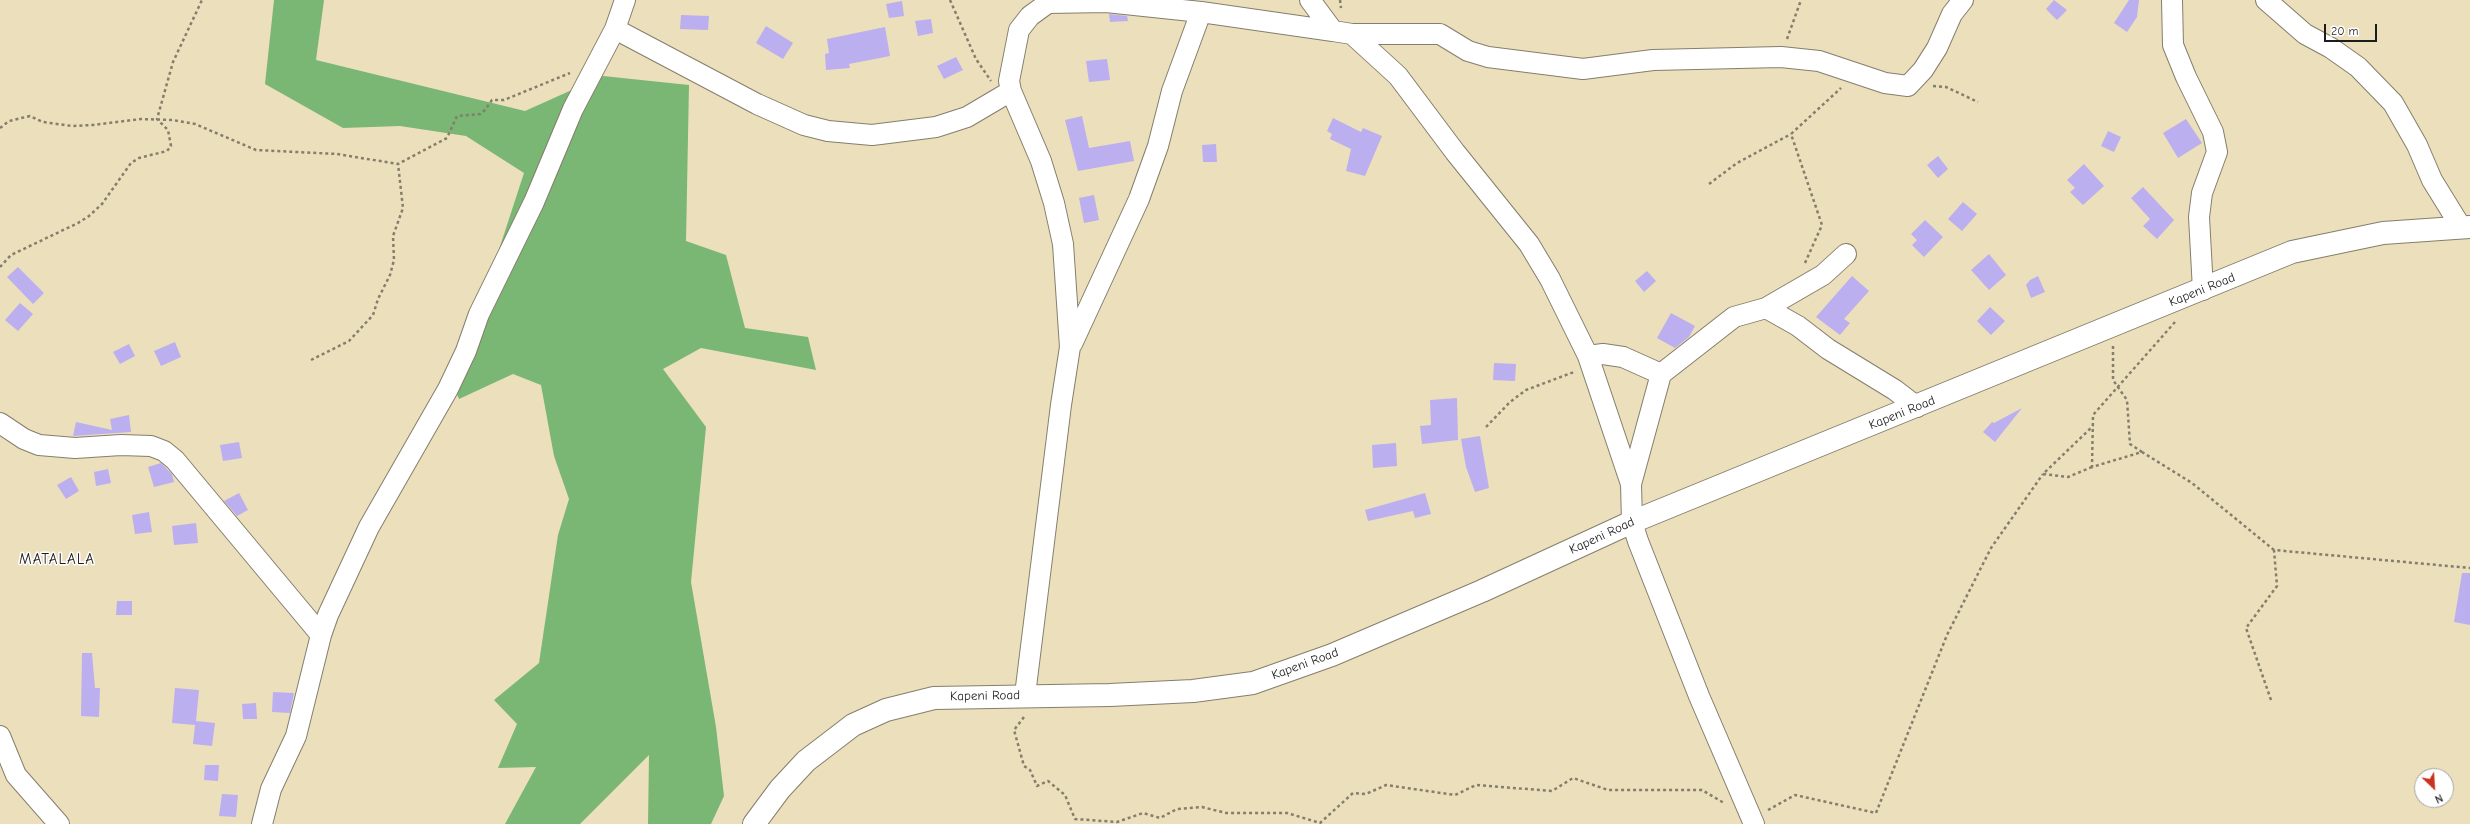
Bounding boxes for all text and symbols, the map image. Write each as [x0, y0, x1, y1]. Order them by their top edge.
scale bar [2326, 16, 2379, 42]
text: 20 m [2331, 24, 2359, 38]
street label: Kapeni Road [2167, 270, 2237, 310]
street label: Kapeni Road [1867, 393, 1937, 433]
street label: Kapeni Road [1567, 514, 1637, 558]
district label: MATALALA [19, 551, 95, 569]
street label: Kapeni Road [1269, 645, 1341, 683]
street label: Kapeni Road [950, 688, 1020, 704]
north arrow [2414, 768, 2454, 808]
text: N [2433, 791, 2445, 806]

